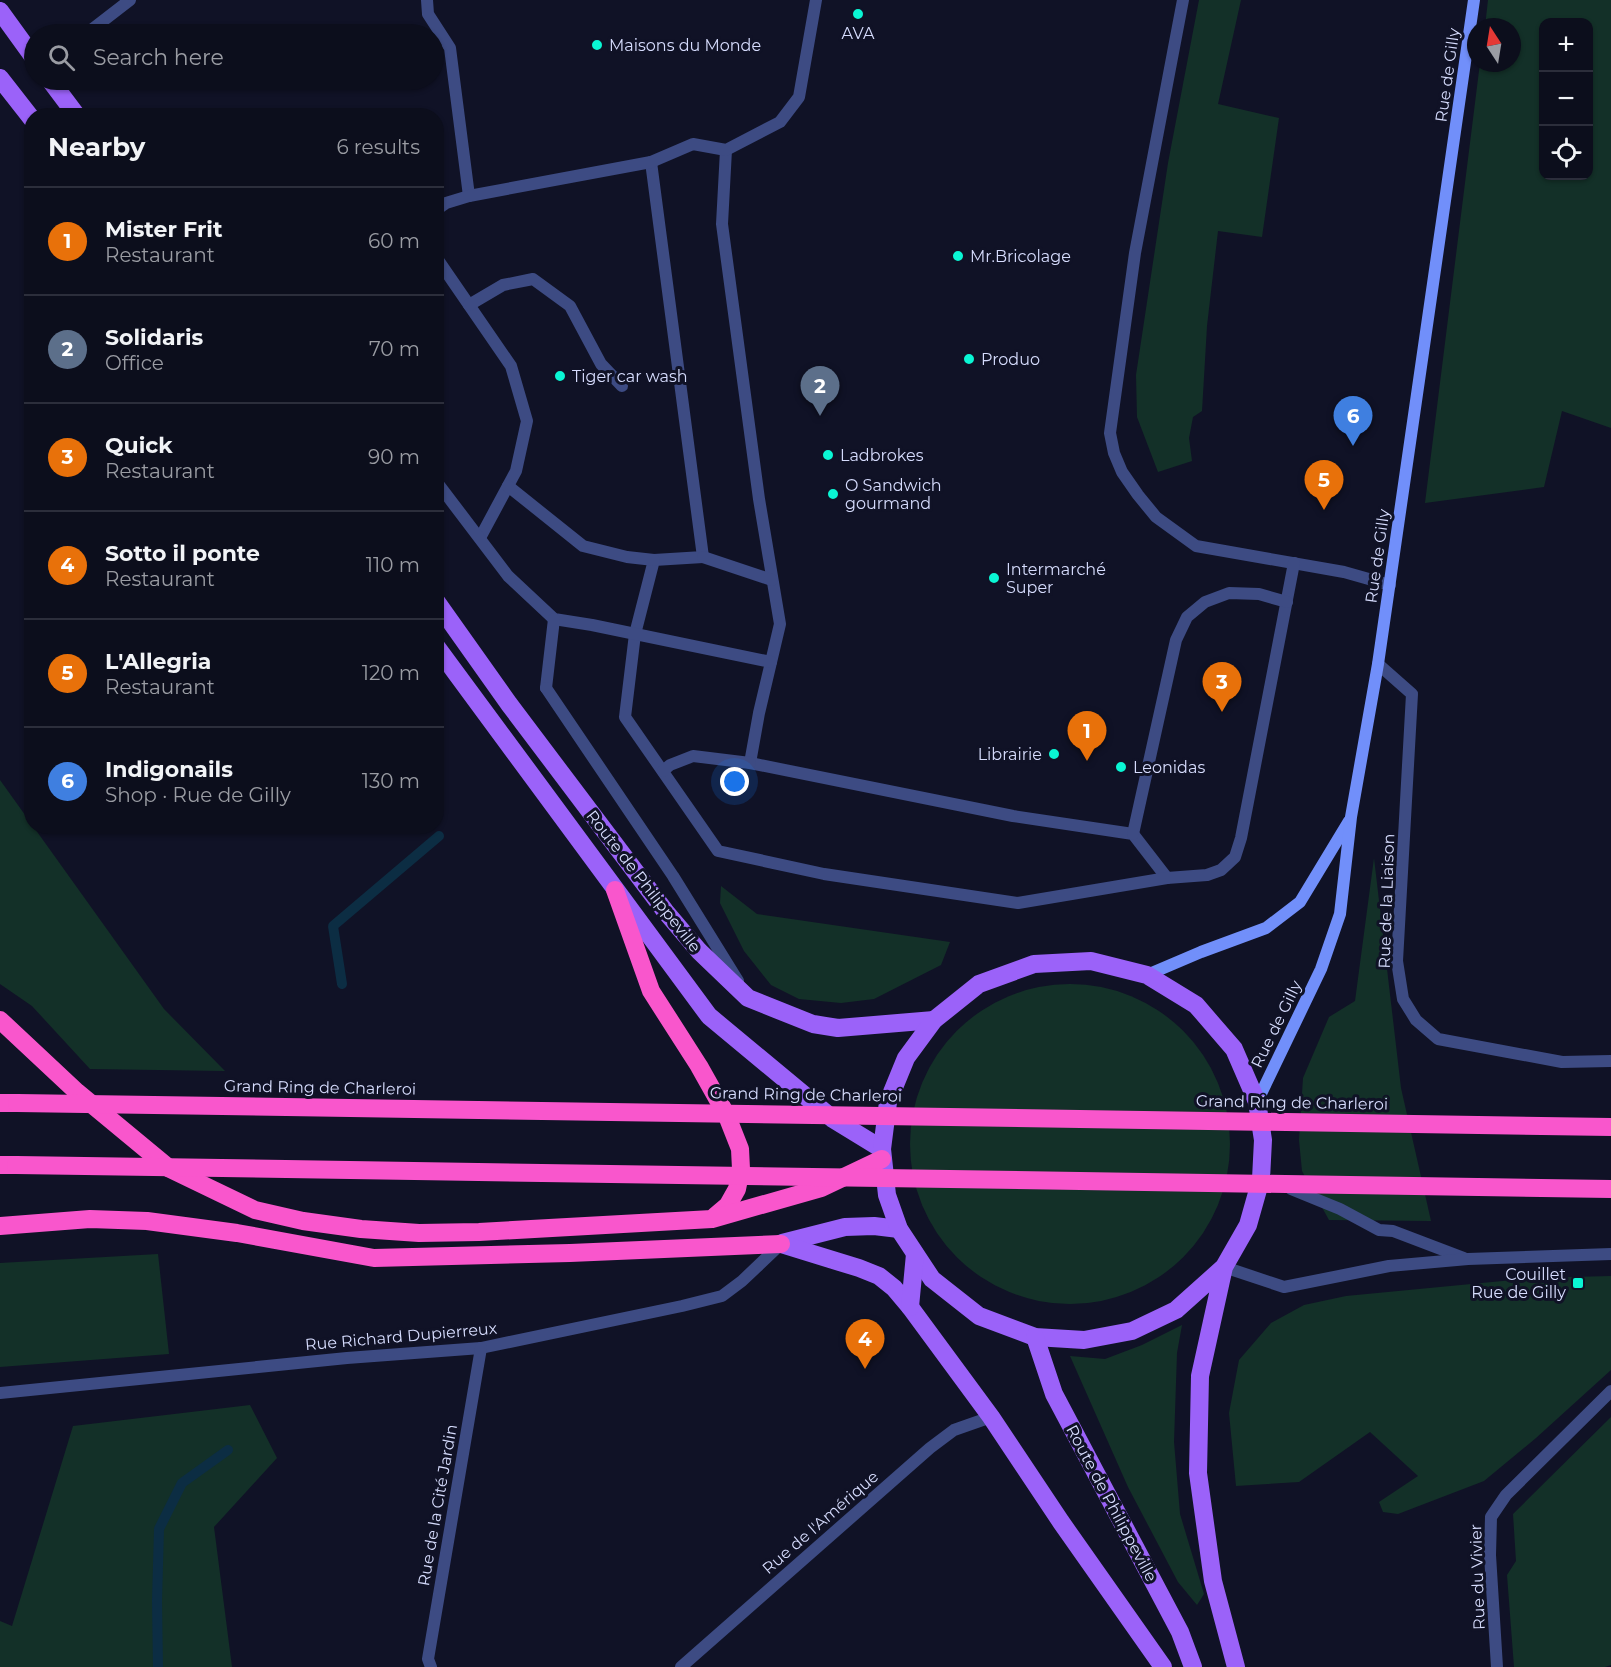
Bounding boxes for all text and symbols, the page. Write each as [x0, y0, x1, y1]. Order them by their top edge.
marker: AVA [851, 7, 865, 21]
north arrow [1467, 18, 1521, 72]
map controls [1539, 18, 1593, 180]
button: + [1539, 18, 1593, 72]
search box [24, 24, 444, 90]
place label: AVA [842, 24, 875, 43]
street label: Rue de Gilly [1431, 27, 1464, 123]
place label: Maisons du Monde [609, 36, 761, 55]
marker: Maisons du Monde [590, 38, 604, 52]
icon: search [45, 41, 78, 74]
text: Search here [93, 44, 224, 71]
button: − [1539, 72, 1593, 126]
button: locate [1539, 126, 1593, 180]
text: Nearby [48, 131, 145, 163]
text: 6 results [336, 135, 420, 159]
text: Mister Frit [105, 216, 223, 243]
text: 1 [64, 229, 71, 253]
text: 60 m [368, 229, 420, 253]
text: Restaurant [105, 243, 215, 267]
place label: Mr.Bricolage [970, 247, 1071, 266]
marker: Mr.Bricolage [951, 249, 965, 263]
text: Solidaris [105, 324, 203, 351]
text: 2 [62, 337, 73, 361]
text: 70 m [369, 337, 420, 361]
place label: Produo [981, 350, 1040, 369]
text: Office [105, 351, 164, 375]
marker: Produo [962, 352, 976, 366]
pin: 2 [800, 366, 840, 416]
place label: Tiger car wash [572, 367, 688, 386]
marker: Tiger car wash [553, 369, 567, 383]
pin: 6 [1334, 396, 1372, 446]
text: Quick [105, 432, 173, 459]
text: 3 [62, 445, 73, 469]
text: 90 m [368, 445, 420, 469]
place label: Ladbrokes [840, 446, 924, 465]
marker: Ladbrokes [821, 448, 835, 462]
text: Restaurant [105, 459, 215, 483]
pin: 5 [1304, 460, 1344, 510]
place label: O Sandwich gourmand [845, 476, 942, 513]
marker: O Sandwich gourmand [826, 487, 840, 501]
street label: Rue de Gilly [1361, 508, 1394, 604]
text: Sotto il ponte [105, 540, 260, 567]
text: 4 [61, 553, 74, 577]
text: 110 m [366, 553, 420, 577]
place label: Intermarché Super [1006, 560, 1106, 597]
text: Restaurant [105, 567, 215, 591]
marker: Intermarché Super [987, 571, 1001, 585]
text: L'Allegria [105, 648, 211, 675]
text: 5 [62, 661, 73, 685]
text: 120 m [362, 661, 420, 685]
pin: 3 [1202, 662, 1242, 712]
text: Restaurant [105, 675, 215, 699]
pin: 1 [1068, 712, 1106, 761]
place label: Librairie [978, 745, 1042, 764]
marker: Librairie [1047, 747, 1061, 761]
text: Indigonails [105, 756, 233, 783]
place label: Leonidas [1133, 758, 1205, 777]
marker: Leonidas [1114, 760, 1128, 774]
your location [720, 767, 749, 796]
text: 6 [61, 769, 74, 793]
text: 130 m [362, 769, 420, 793]
text: Shop · Rue de Gilly [105, 783, 291, 807]
street label: Route de Philippeville [582, 807, 705, 956]
street label: Rue de la Liaison [1375, 833, 1398, 969]
street label: Rue de Gilly [1247, 977, 1306, 1071]
street label: Grand Ring de Charleroi [224, 1076, 416, 1099]
street label: Grand Ring de Charleroi [710, 1083, 902, 1106]
street label: Grand Ring de Charleroi [1196, 1091, 1388, 1114]
place label: Couillet Rue de Gilly [1471, 1265, 1566, 1302]
marker: Couillet Rue de Gilly [1571, 1276, 1585, 1290]
street label: Rue Richard Dupierreux [304, 1319, 498, 1354]
pin: 4 [846, 1320, 884, 1369]
street label: Route de Philippeville [1062, 1422, 1161, 1585]
street label: Rue de la Cité Jardin [414, 1423, 461, 1587]
street label: Rue de l'Amérique [758, 1467, 882, 1578]
street label: Rue du Vivier [1466, 1524, 1489, 1630]

